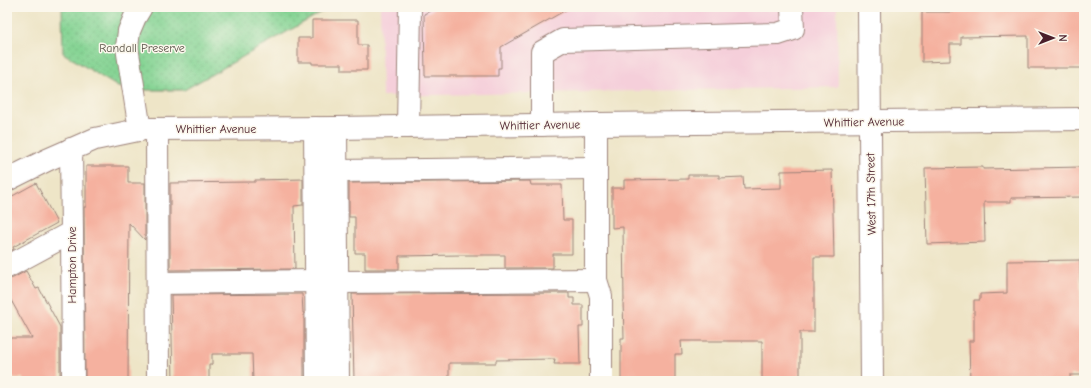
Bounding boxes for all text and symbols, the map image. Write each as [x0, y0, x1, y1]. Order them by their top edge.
north arrow [1033, 18, 1073, 58]
text: N [1056, 34, 1069, 42]
park label: Randall Preserve [99, 41, 185, 55]
street label: Whittier Avenue [824, 114, 904, 130]
street label: Whittier Avenue [500, 117, 580, 133]
street label: Whittier Avenue [176, 122, 256, 136]
street label: West 17th Street [863, 152, 879, 235]
street label: Hampton Drive [65, 227, 79, 303]

